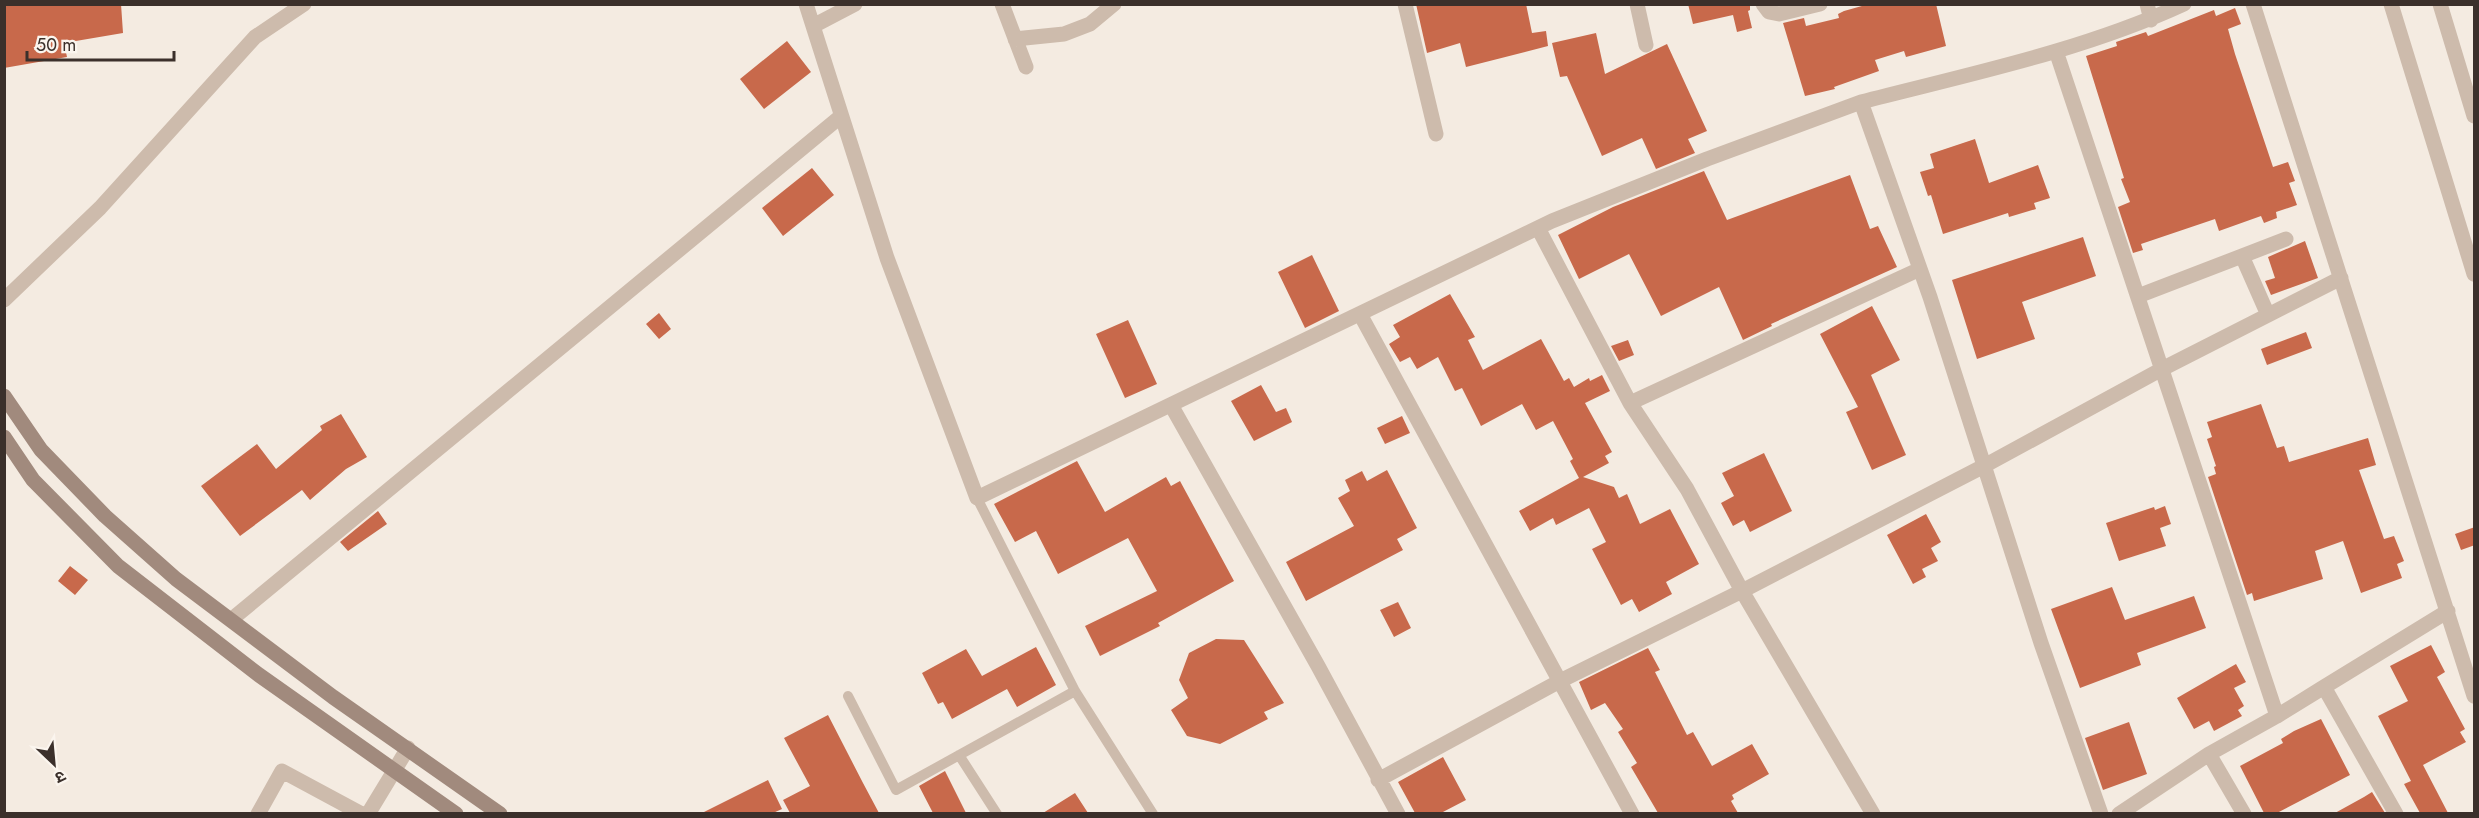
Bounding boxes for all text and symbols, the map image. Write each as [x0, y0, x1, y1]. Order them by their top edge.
scale bar [27, 24, 174, 62]
text: 50 m [36, 32, 76, 58]
north arrow [24, 734, 84, 794]
text: उ [51, 765, 70, 790]

